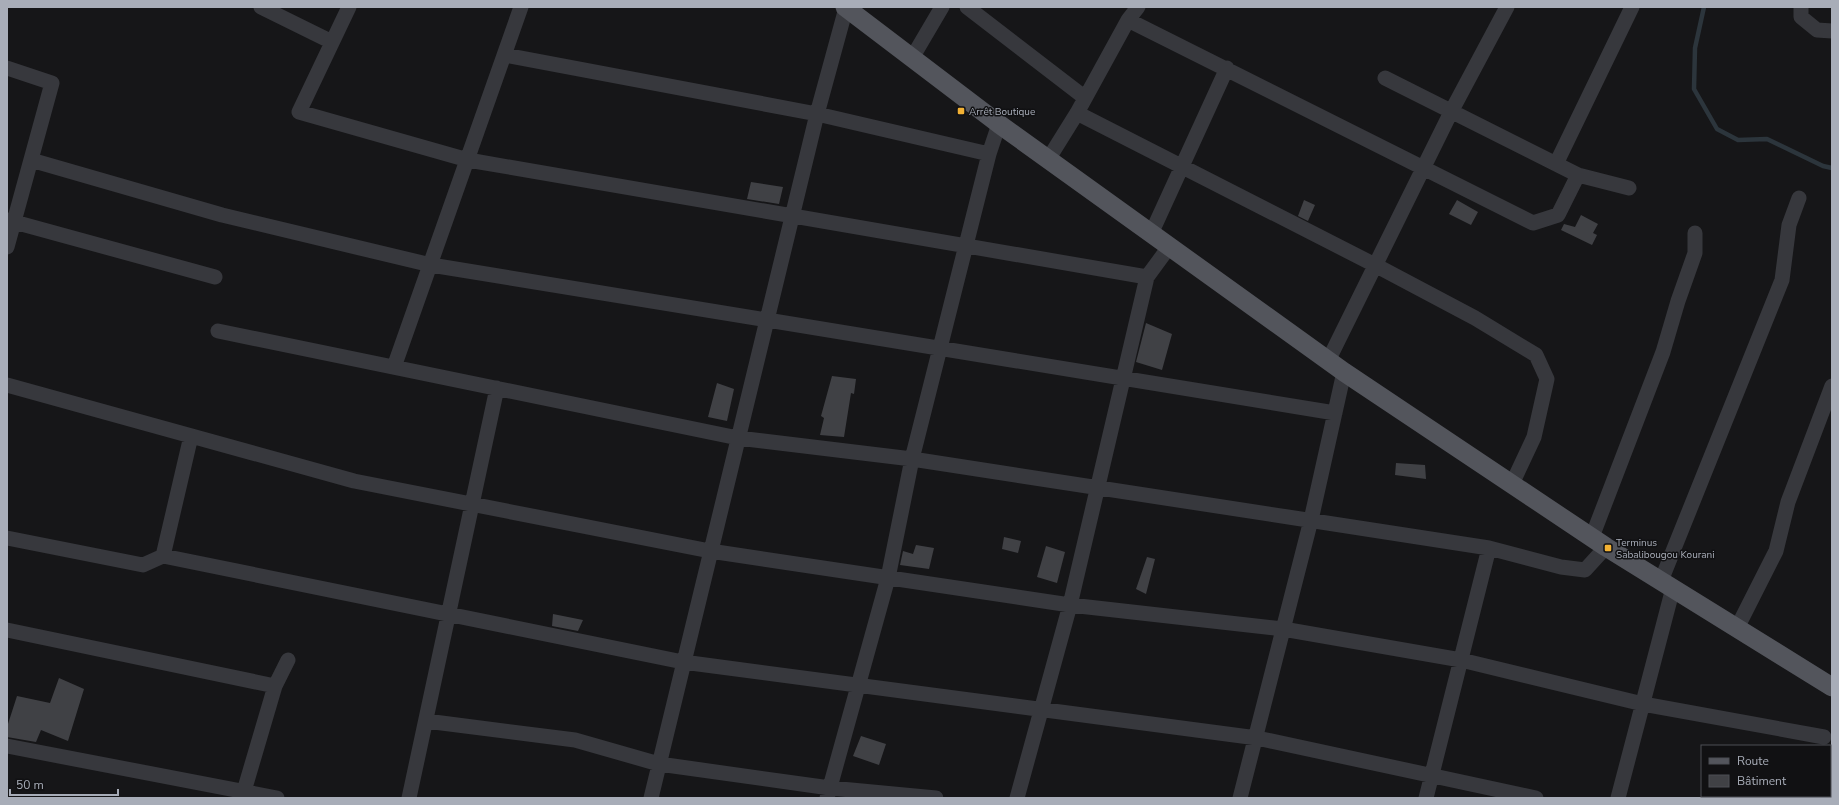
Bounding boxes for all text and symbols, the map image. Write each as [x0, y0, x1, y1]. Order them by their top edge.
place label: Arrêt Boutique [969, 105, 1035, 119]
marker: Arrêt Boutique [956, 106, 966, 116]
place label: Terminus Sabalibougou Kourani [1616, 536, 1715, 562]
marker: Terminus Sabalibougou Kourani [1603, 543, 1613, 553]
legend [1701, 745, 1831, 797]
text: Route [1737, 753, 1769, 769]
scale bar [10, 771, 118, 797]
text: Bâtiment [1737, 773, 1787, 789]
text: 50 m [16, 777, 44, 793]

